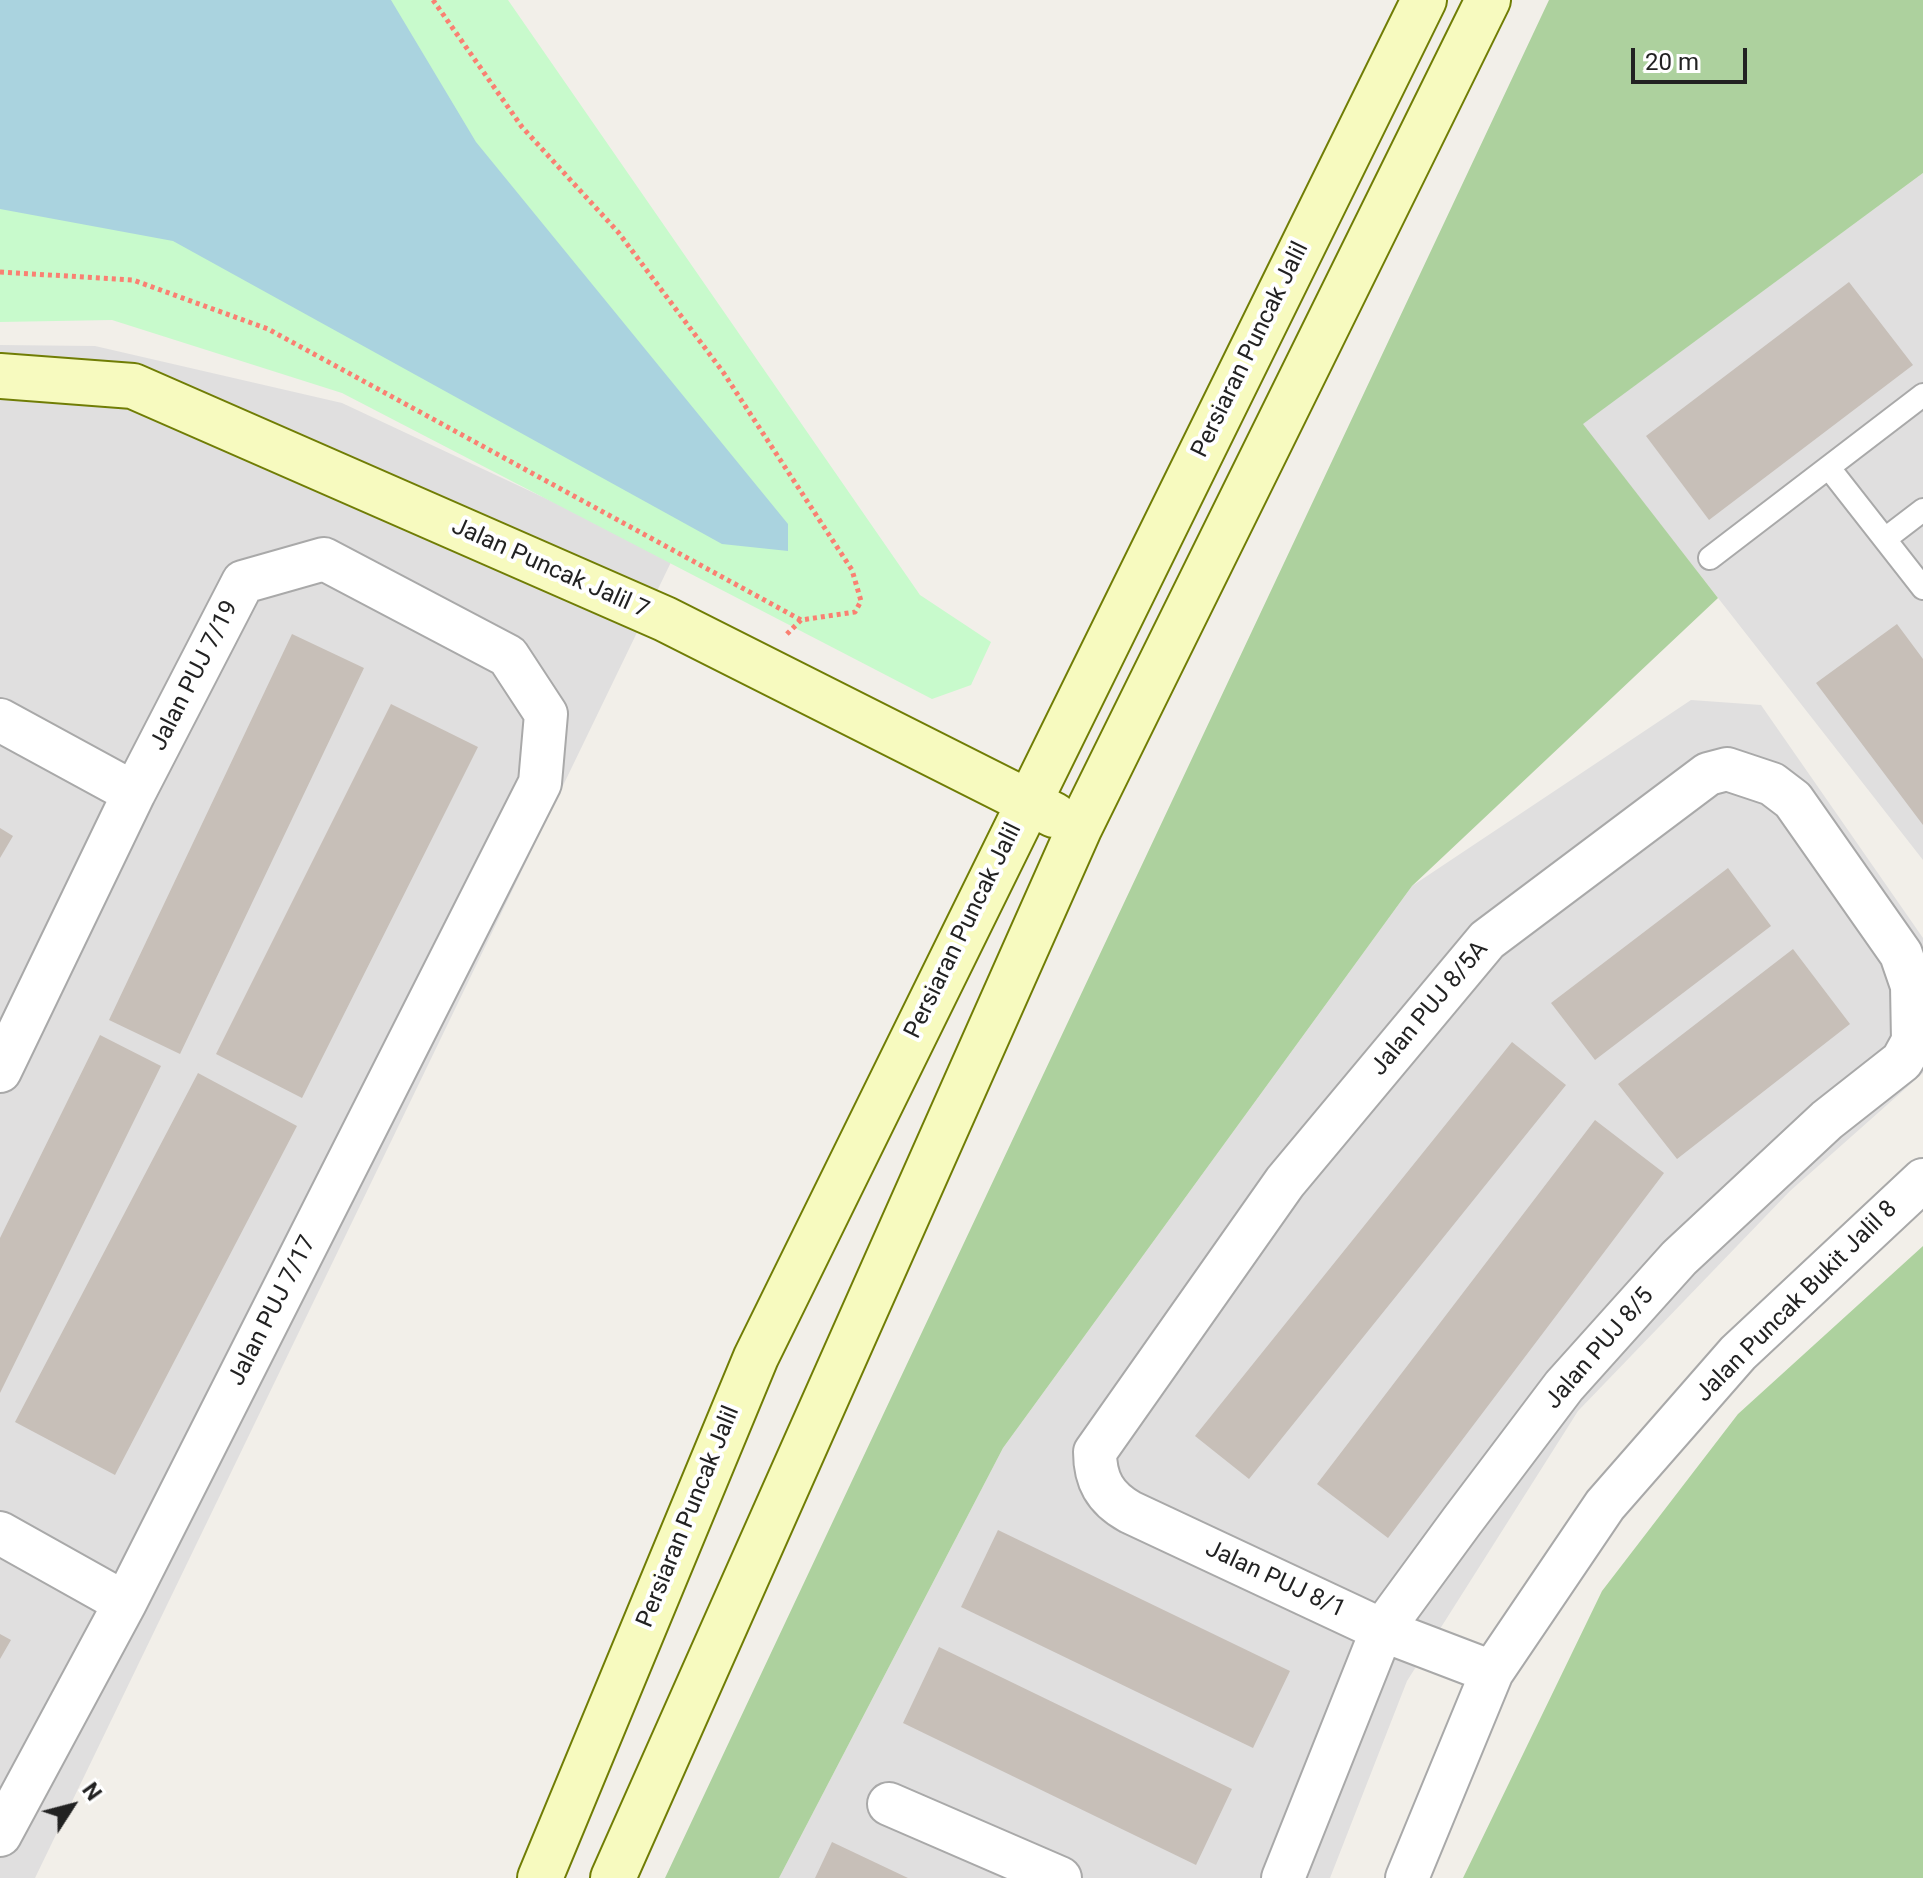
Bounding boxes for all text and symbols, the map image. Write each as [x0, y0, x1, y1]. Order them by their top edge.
scale bar [1635, 32, 1751, 82]
text: 20 m [1645, 48, 1699, 76]
street label: Persiaran Puncak Jalil [1186, 238, 1316, 462]
street label: Jalan Puncak Jalil 7 [447, 513, 653, 625]
street label: Jalan PUJ 7/19 [145, 596, 245, 756]
street label: Persiaran Puncak Jalil [899, 819, 1029, 1043]
street label: Jalan PUJ 8/5A [1365, 936, 1495, 1082]
street label: Jalan Puncak Bukit Jalil 8 [1690, 1195, 1904, 1409]
street label: Jalan PUJ 7/17 [223, 1231, 323, 1391]
street label: Jalan PUJ 8/5 [1540, 1283, 1660, 1415]
street label: Persiaran Puncak Jalil [631, 1402, 747, 1632]
street label: Jalan PUJ 8/1 [1200, 1535, 1350, 1625]
north arrow [32, 1766, 112, 1846]
text: N [77, 1778, 106, 1805]

